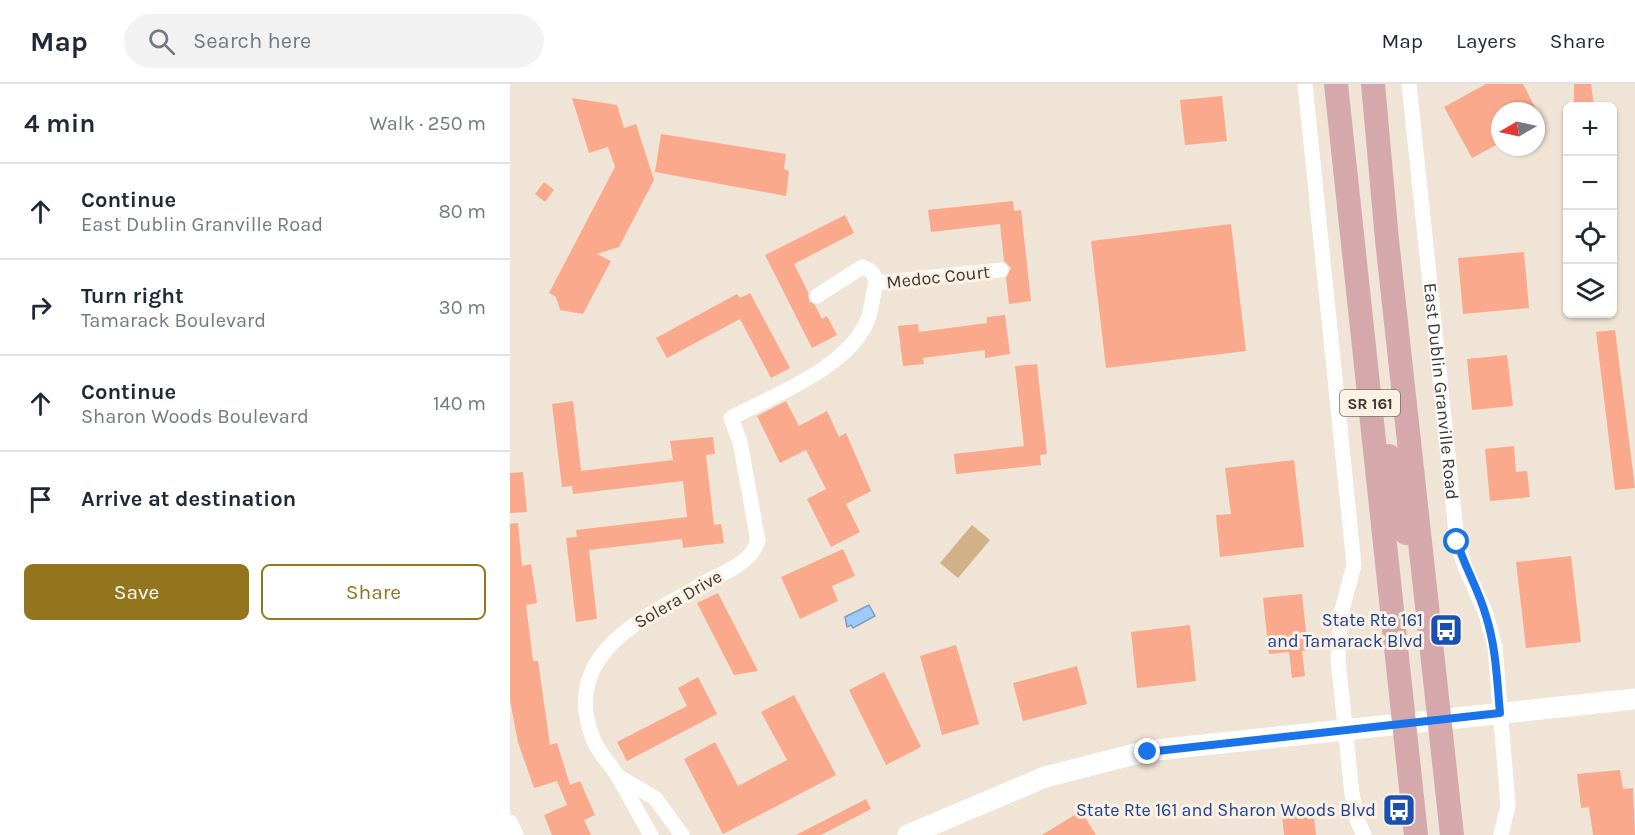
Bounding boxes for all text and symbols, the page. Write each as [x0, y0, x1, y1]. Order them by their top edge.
search box [124, 14, 544, 68]
text: Map [30, 25, 88, 58]
icon: search [145, 25, 178, 58]
text: Search here [193, 28, 311, 54]
text: Map [1381, 29, 1423, 53]
text: Layers [1456, 29, 1517, 53]
text: Share [1550, 29, 1605, 53]
north arrow [1491, 102, 1545, 156]
map controls [1563, 102, 1617, 318]
button: + [1563, 102, 1617, 156]
text: 4 min [24, 108, 95, 139]
text: Walk · 250 m [370, 112, 486, 135]
button: − [1563, 156, 1617, 210]
text: Continue [81, 187, 176, 213]
icon: ahead [24, 195, 57, 228]
text: 80 m [438, 200, 486, 223]
button: locate [1563, 210, 1617, 264]
text: East Dublin Granville Road [81, 213, 323, 236]
street label: Medoc Court [885, 261, 991, 293]
button: layers [1563, 264, 1617, 318]
street label: East Dublin Granville Road [1419, 282, 1464, 501]
text: Turn right [81, 283, 184, 309]
icon: right [24, 291, 57, 324]
text: 30 m [439, 296, 486, 319]
text: Tamarack Boulevard [81, 309, 266, 332]
text: Continue [81, 379, 176, 405]
icon: ahead [24, 387, 57, 420]
road number: SR 161 [1340, 390, 1400, 416]
text: 140 m [433, 392, 486, 415]
text: Sharon Woods Boulevard [81, 405, 309, 428]
icon: arrive [24, 483, 57, 516]
text: Arrive at destination [81, 486, 296, 512]
route start [1443, 528, 1469, 554]
button: Save [24, 564, 249, 620]
button: Share [261, 564, 486, 620]
street label: Solera Drive [630, 565, 726, 633]
place label: State Rte 161 and Tamarack Blvd [1267, 609, 1423, 652]
bus stop icon: State Rte 161 and Tamarack Blvd [1428, 612, 1464, 648]
route end [1134, 738, 1160, 764]
bus stop icon: State Rte 161 and Sharon Woods Blvd [1381, 792, 1417, 828]
place label: State Rte 161 and Sharon Woods Blvd [1076, 799, 1376, 821]

